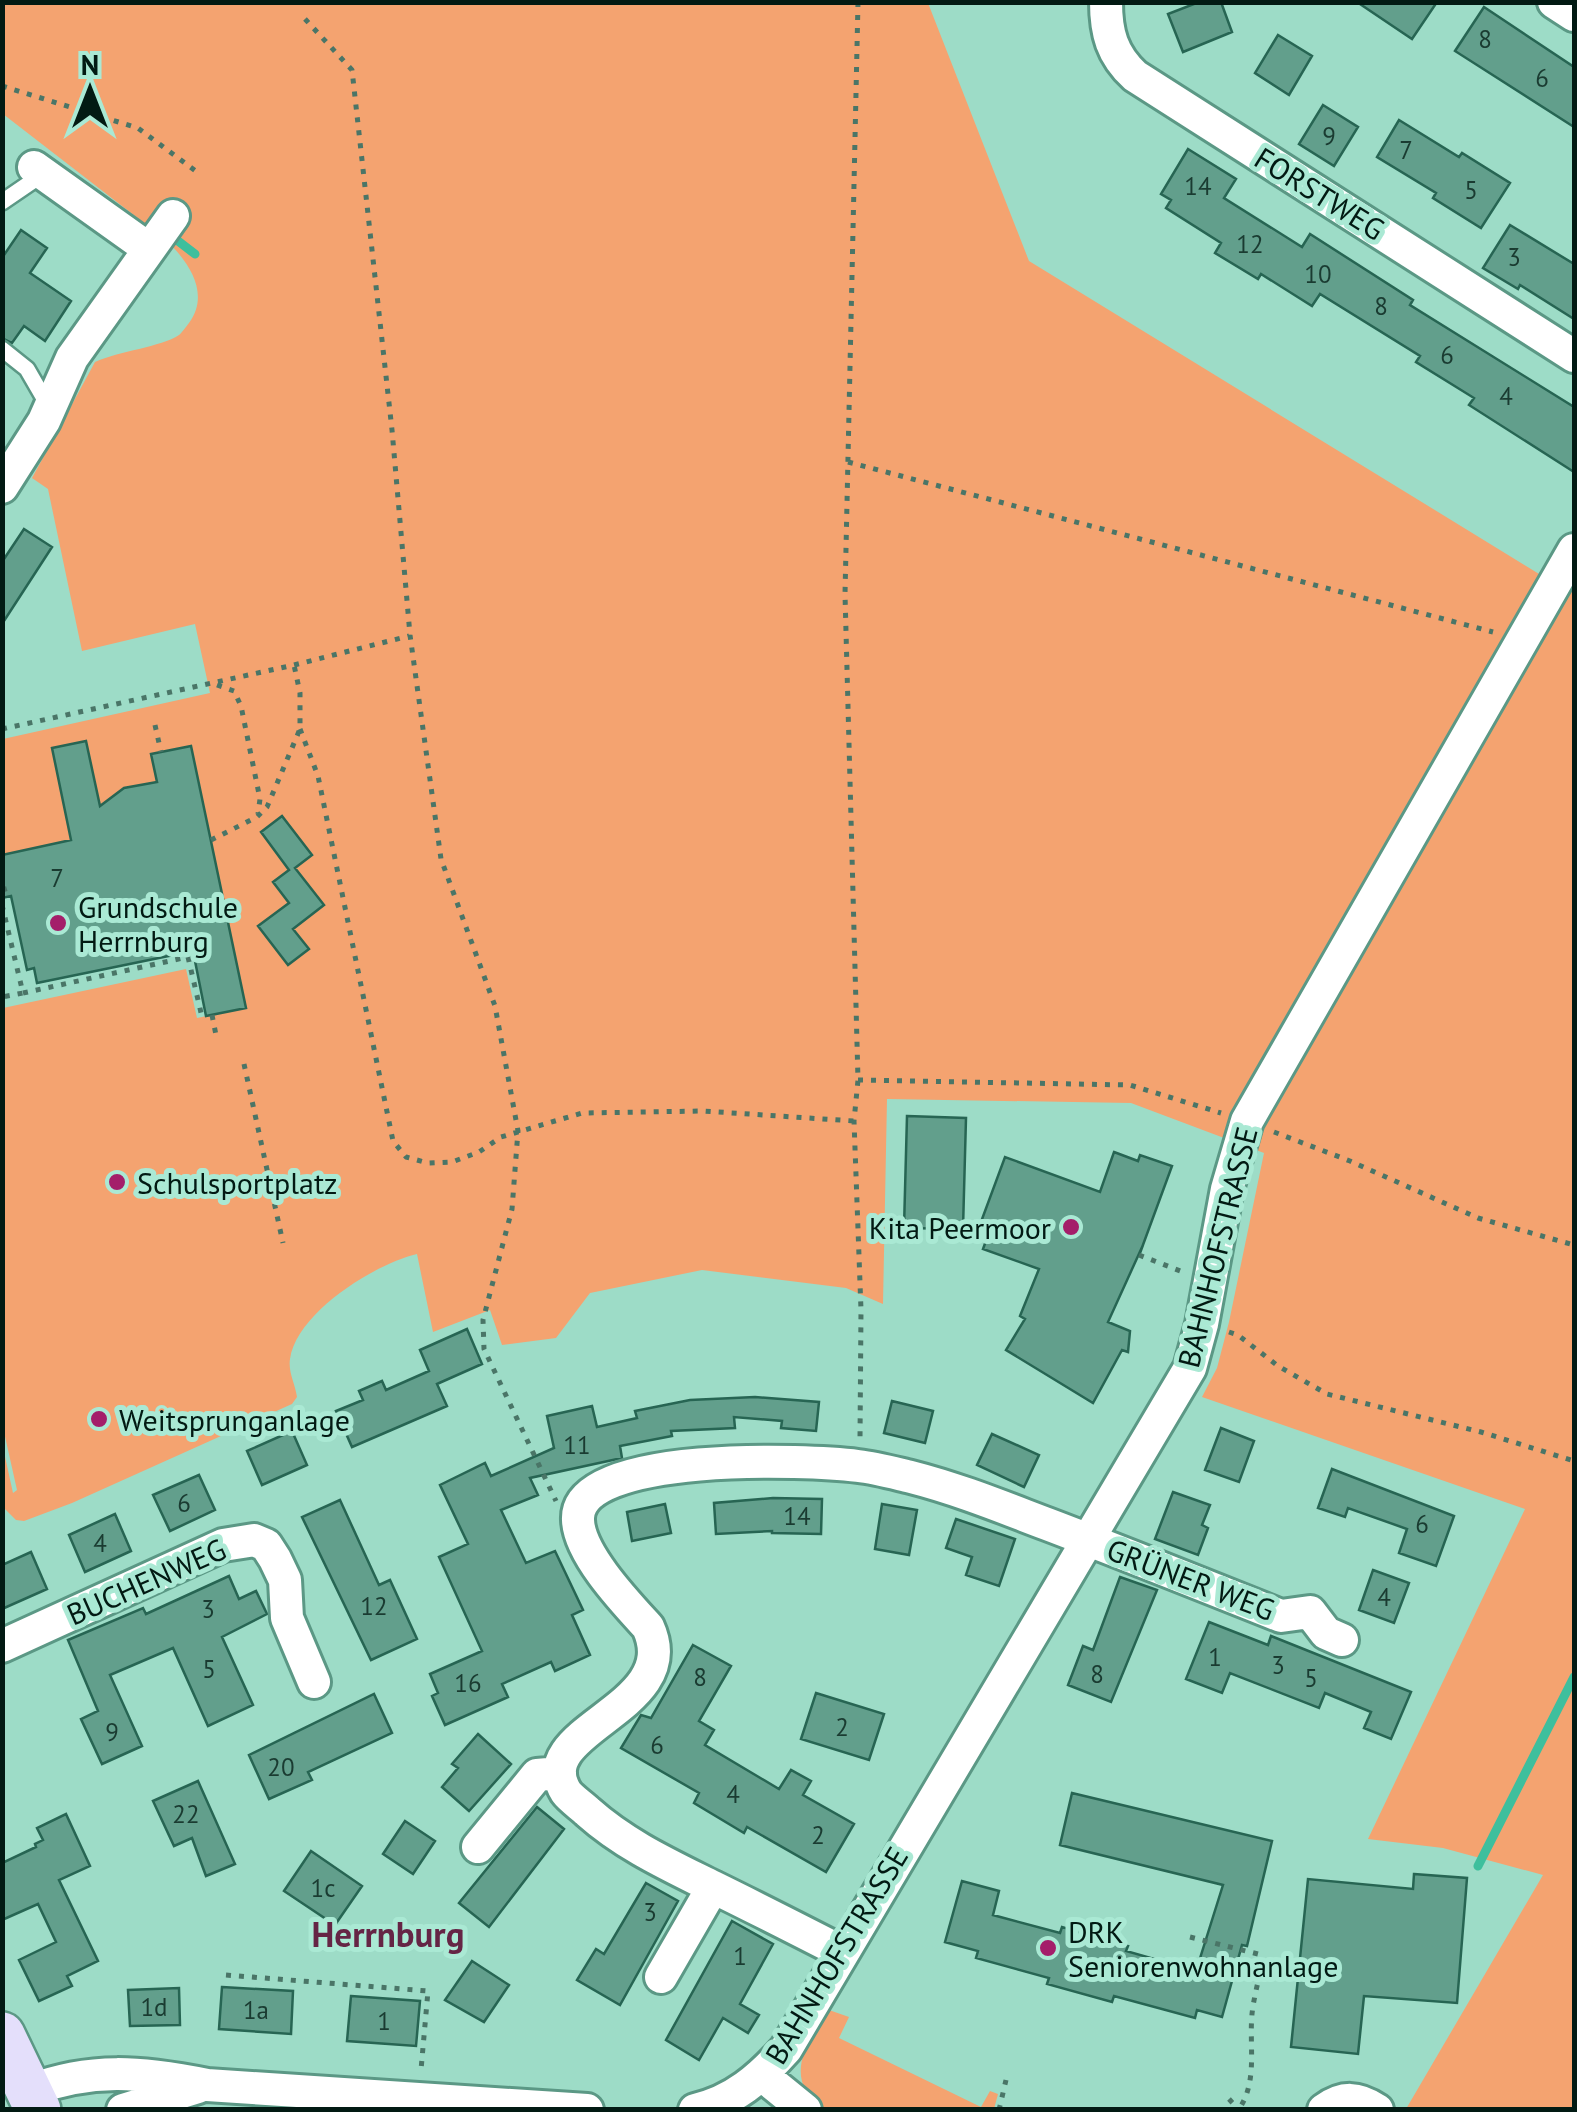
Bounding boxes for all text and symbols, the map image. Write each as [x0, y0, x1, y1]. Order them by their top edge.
house number: 8 [1478, 23, 1492, 55]
north arrow [40, 40, 140, 140]
text: N [81, 46, 99, 83]
house number: 6 [1535, 62, 1549, 94]
house number: 9 [1322, 120, 1336, 152]
house number: 7 [1399, 134, 1413, 166]
street label: FORSTWEG [1248, 138, 1392, 248]
house number: 14 [1184, 170, 1212, 202]
house number: 5 [1464, 174, 1478, 206]
house number: 12 [1236, 228, 1264, 260]
house number: 3 [1507, 241, 1521, 273]
house number: 10 [1304, 258, 1332, 290]
house number: 8 [1374, 290, 1388, 322]
house number: 6 [1440, 339, 1454, 371]
house number: 4 [1499, 380, 1513, 412]
house number: 7 [50, 862, 64, 894]
place label: Grundschule Herrnburg [78, 887, 238, 960]
marker: Grundschule Herrnburg [47, 912, 69, 934]
street label: BAHNHOFSTRASSE [1168, 1123, 1266, 1371]
place label: Schulsportplatz [137, 1163, 337, 1202]
marker: Schulsportplatz [106, 1171, 128, 1193]
place label: Kita Peermoor [869, 1208, 1051, 1247]
marker: Kita Peermoor [1060, 1216, 1082, 1238]
place label: Weitsprunganlage [119, 1400, 350, 1439]
marker: Weitsprunganlage [88, 1408, 110, 1430]
house number: 11 [563, 1429, 591, 1461]
house number: 6 [177, 1487, 191, 1519]
house number: 14 [783, 1500, 811, 1532]
house number: 6 [1415, 1508, 1429, 1540]
house number: 4 [93, 1527, 107, 1559]
street label: BUCHENWEG [60, 1529, 232, 1633]
street label: GRÜNER WEG [1102, 1529, 1280, 1629]
house number: 4 [1377, 1581, 1391, 1613]
house number: 12 [360, 1590, 388, 1622]
house number: 3 [201, 1593, 215, 1625]
house number: 1 [1208, 1641, 1222, 1673]
house number: 3 [1271, 1649, 1285, 1681]
house number: 5 [202, 1653, 216, 1685]
house number: 8 [1090, 1658, 1104, 1690]
house number: 8 [693, 1661, 707, 1693]
house number: 5 [1304, 1662, 1318, 1694]
house number: 16 [454, 1667, 482, 1699]
house number: 2 [835, 1711, 849, 1743]
house number: 9 [105, 1716, 119, 1748]
house number: 6 [650, 1729, 664, 1761]
house number: 20 [267, 1751, 295, 1783]
house number: 4 [726, 1778, 740, 1810]
house number: 22 [172, 1798, 200, 1830]
house number: 2 [811, 1819, 825, 1851]
street label: BAHNHOFSTRASSE [756, 1839, 916, 2071]
house number: 1c [311, 1872, 335, 1904]
house number: 3 [643, 1896, 657, 1928]
district label: Herrnburg [312, 1911, 464, 1957]
place label: DRK Seniorenwohnanlage [1068, 1912, 1338, 1985]
marker: DRK Seniorenwohnanlage [1037, 1937, 1059, 1959]
house number: 1 [733, 1940, 747, 1972]
house number: 1d [140, 1991, 168, 2023]
house number: 1a [243, 1994, 269, 2026]
house number: 1 [377, 2005, 391, 2037]

